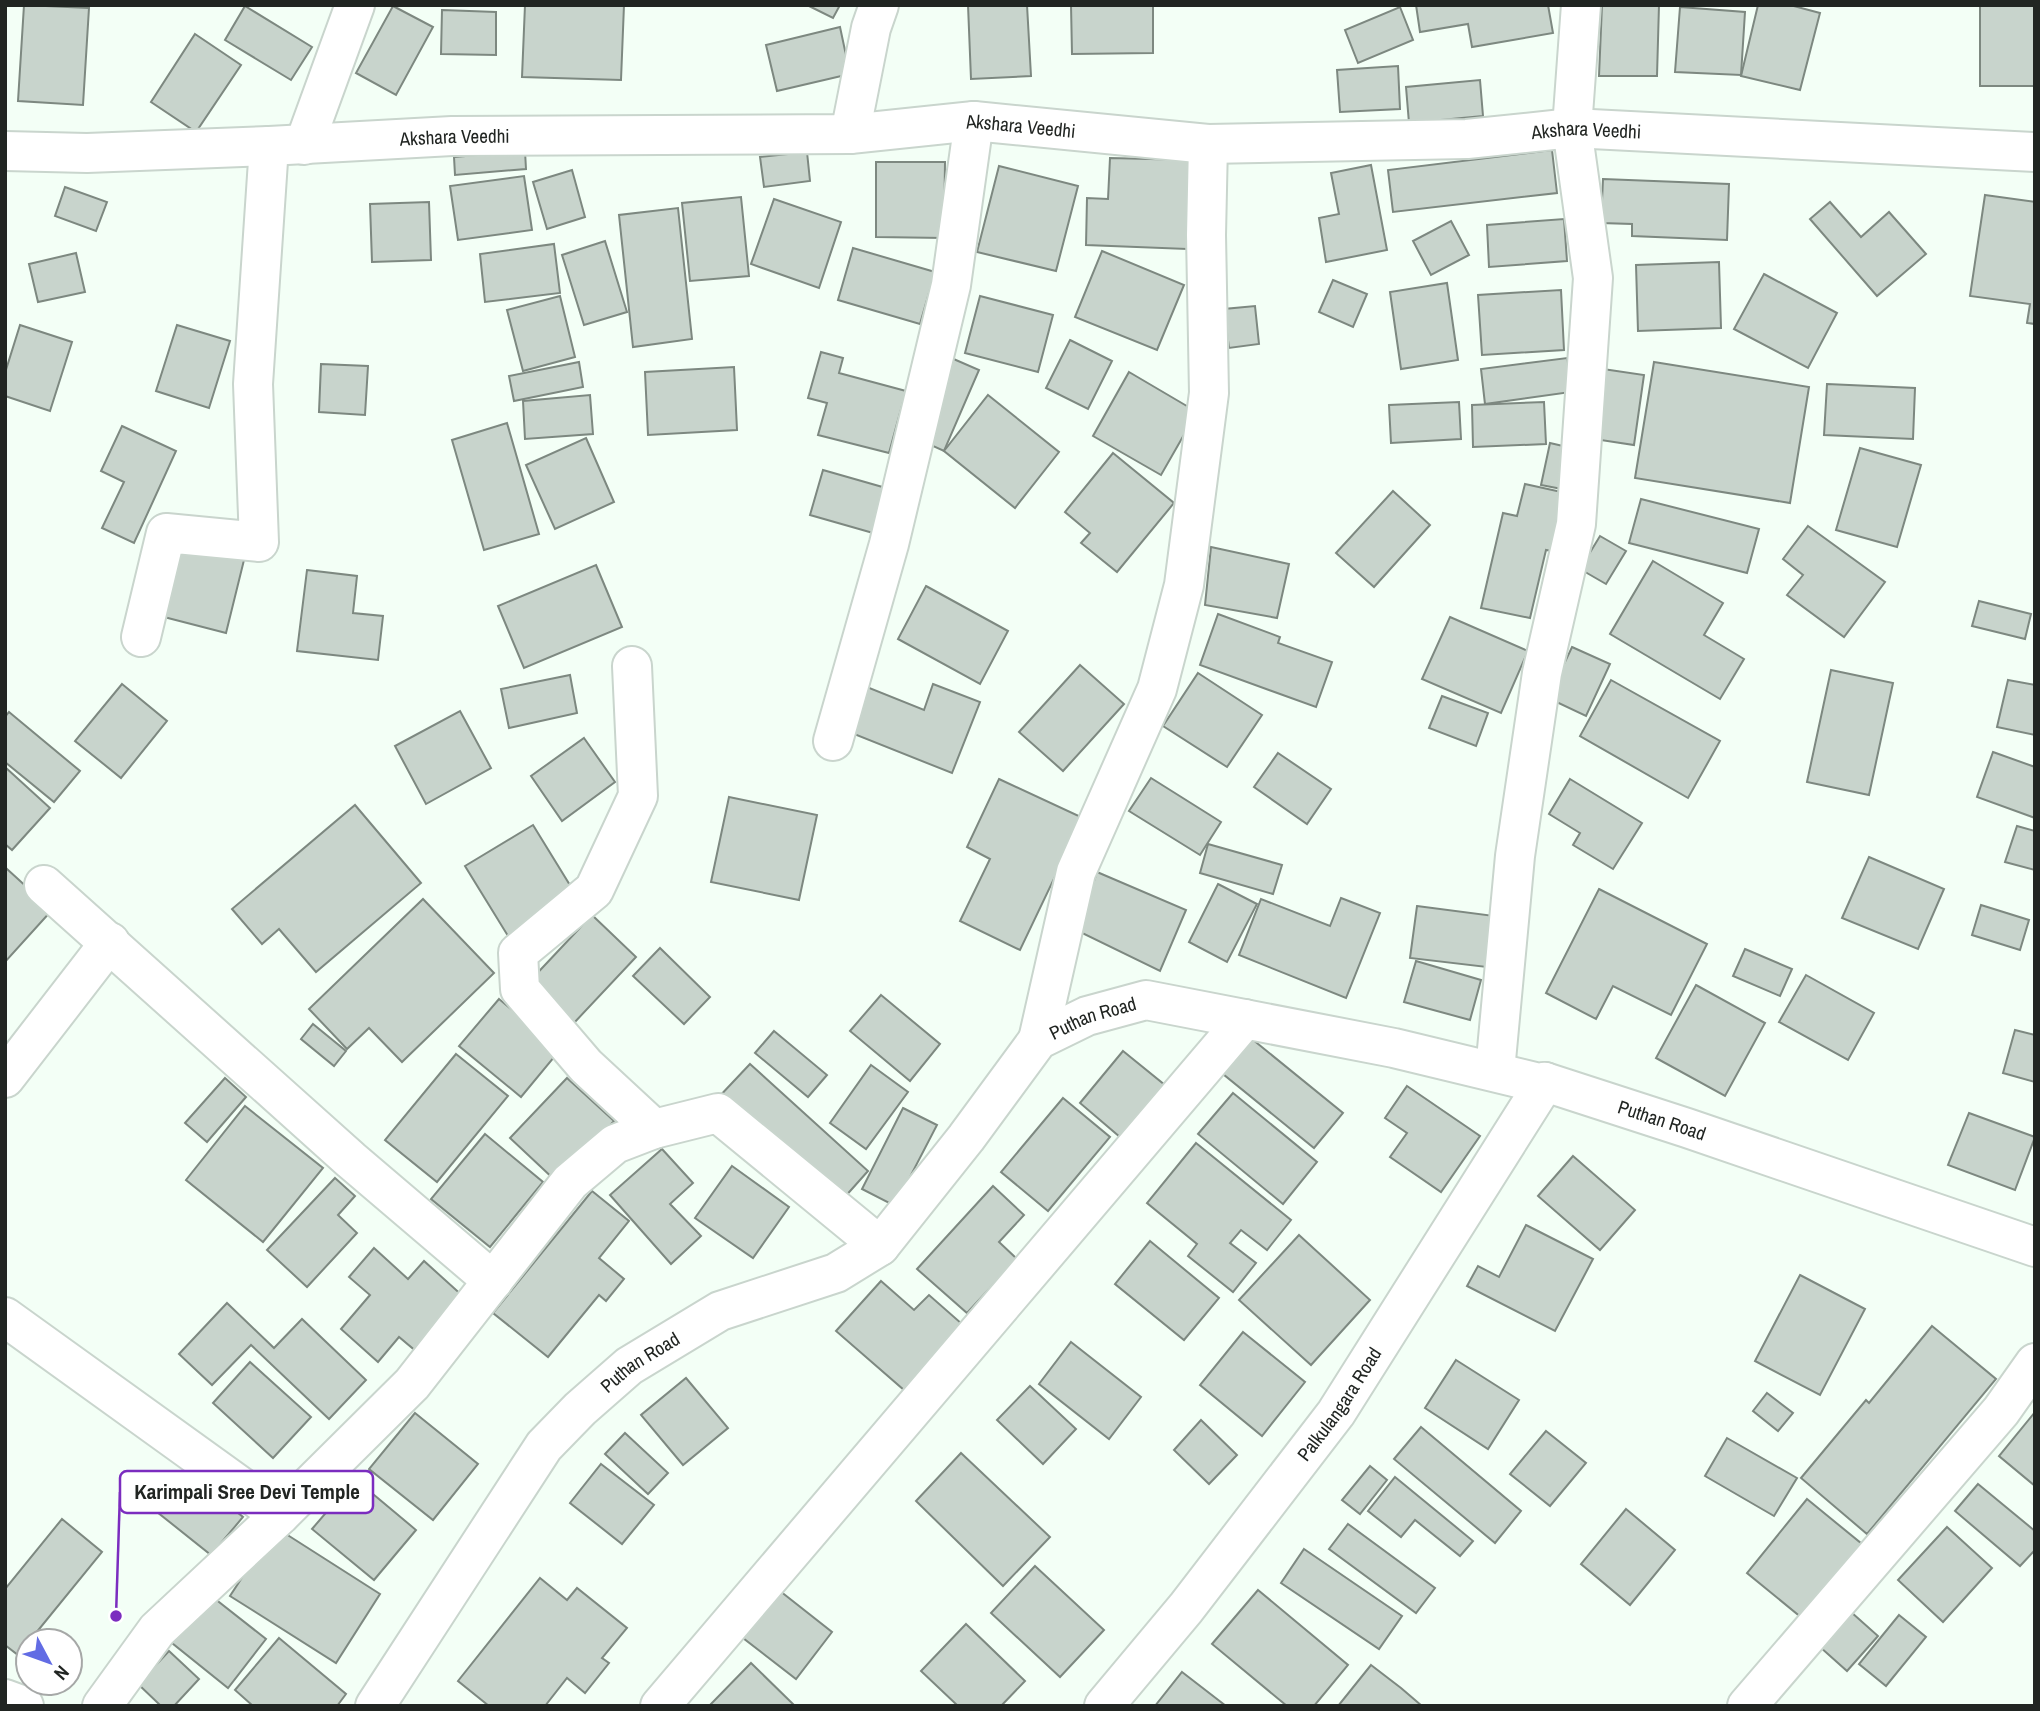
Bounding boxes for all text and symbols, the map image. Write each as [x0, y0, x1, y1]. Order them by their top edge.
street label: Akshara Veedhi [964, 108, 1077, 144]
street label: Akshara Veedhi [1529, 115, 1642, 145]
street label: Akshara Veedhi [398, 123, 510, 152]
street label: Puthan Road [1045, 990, 1139, 1046]
street label: Puthan Road [1615, 1094, 1709, 1147]
street label: Puthan Road [595, 1326, 684, 1398]
street label: Palkulangara Road [1291, 1342, 1387, 1466]
callout: Karimpali Sree Devi Temple [120, 1471, 373, 1513]
text: Karimpali Sree Devi Temple [134, 1477, 360, 1506]
north arrow [14, 1627, 84, 1697]
text: N [48, 1660, 75, 1686]

